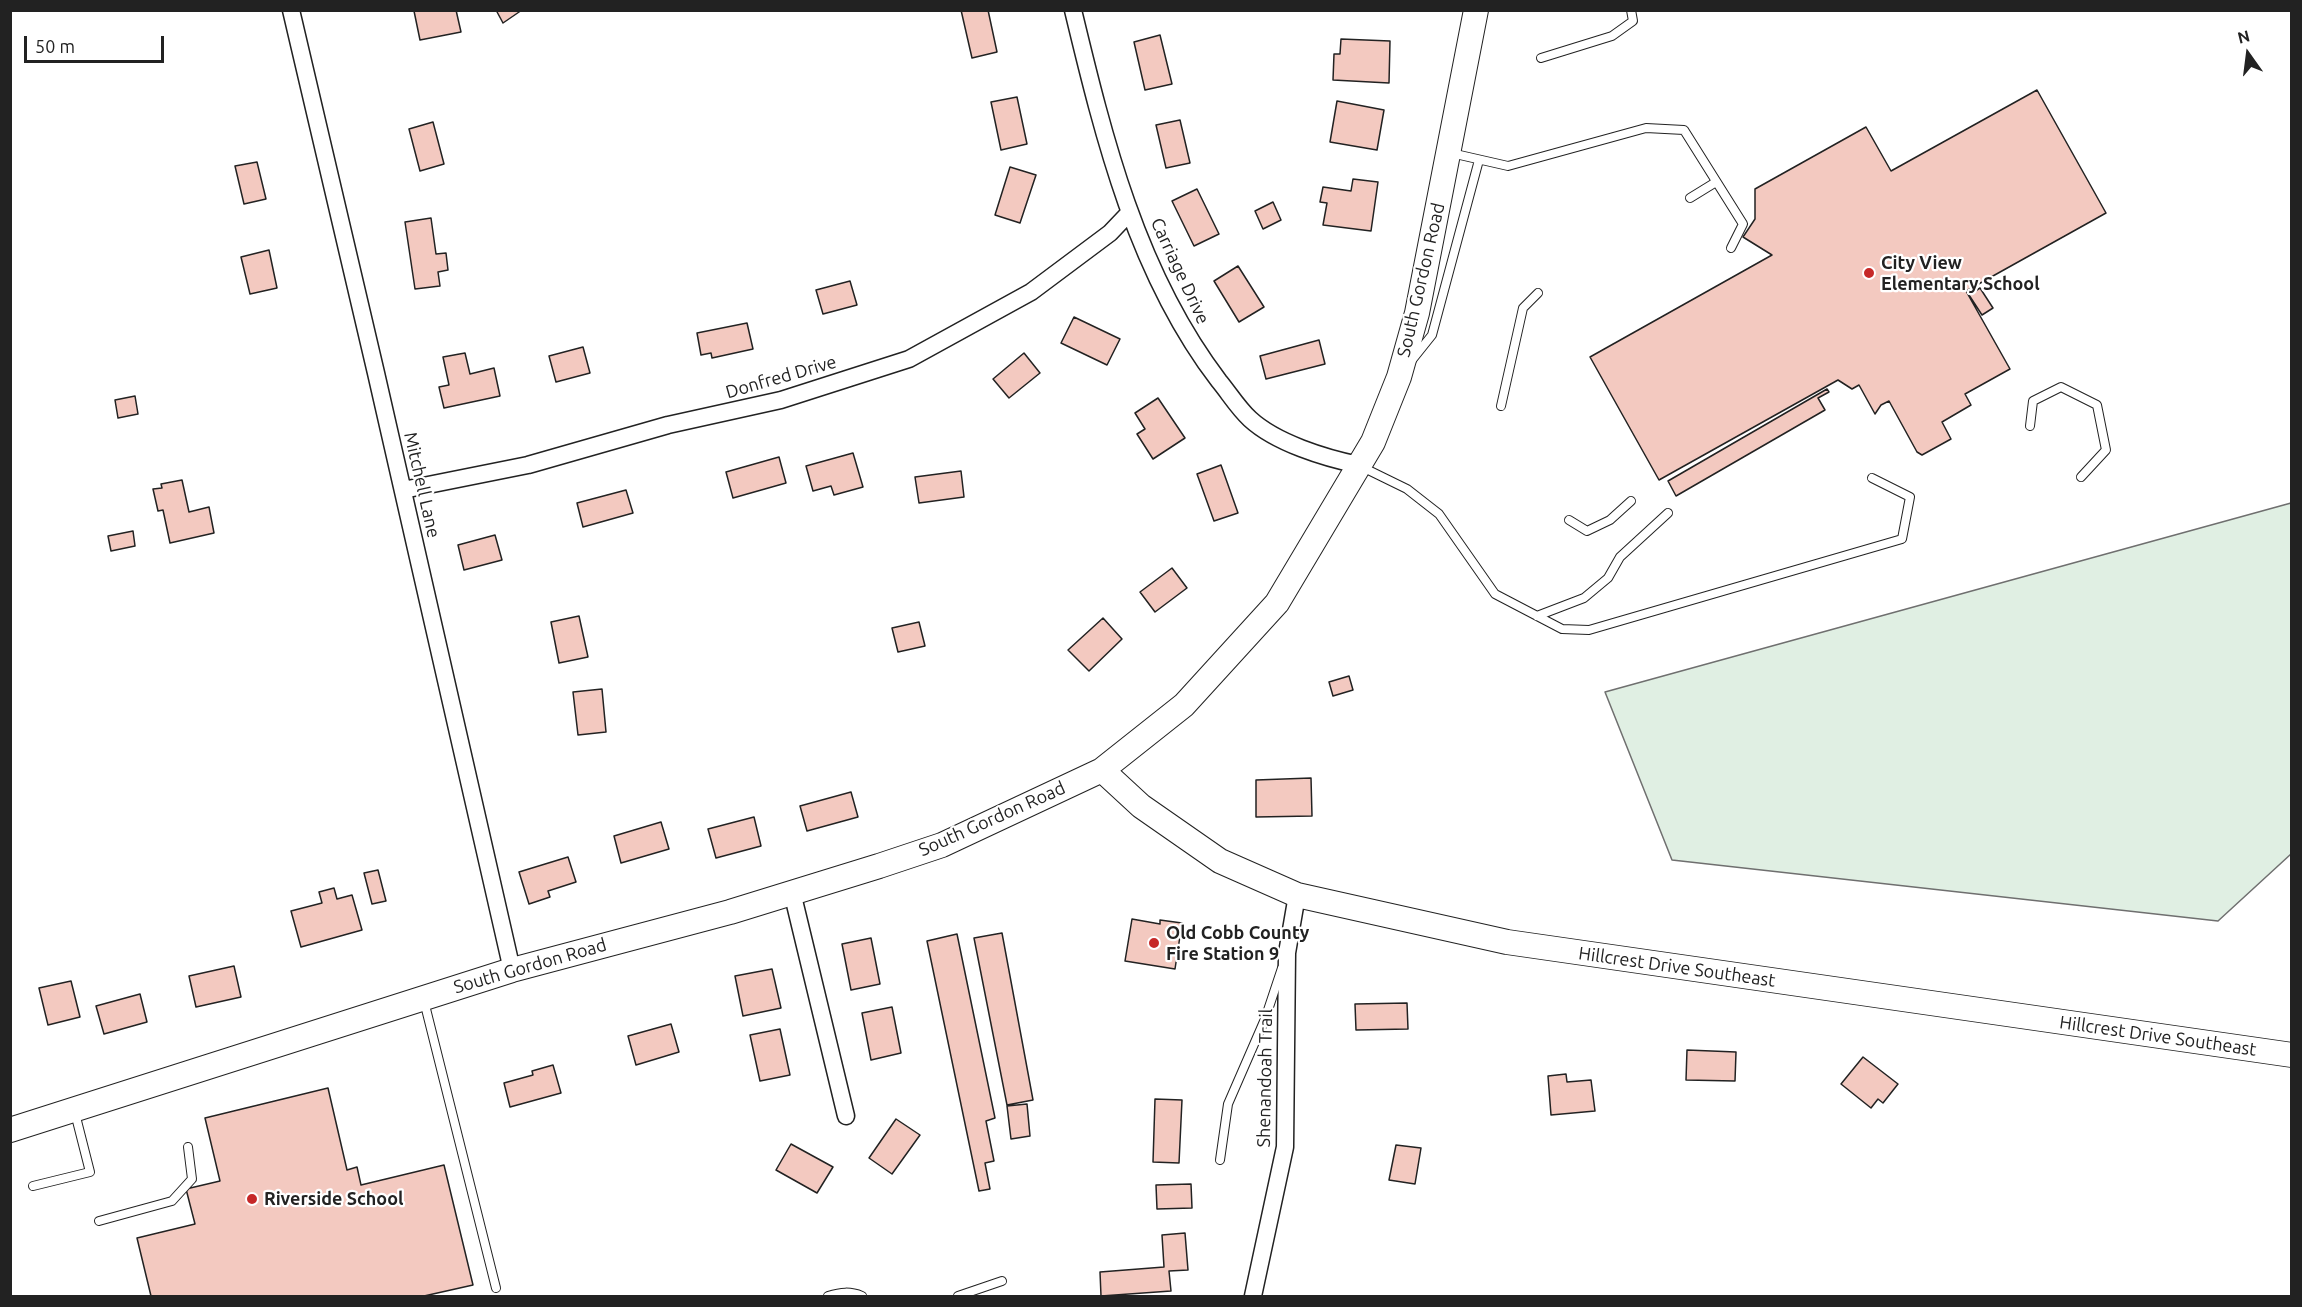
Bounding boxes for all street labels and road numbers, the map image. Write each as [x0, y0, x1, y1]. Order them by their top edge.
street label: South Gordon Road [1393, 201, 1449, 359]
street label: Carriage Drive [1146, 215, 1214, 327]
street label: Donfred Drive [723, 351, 839, 403]
street label: Mitchell Lane [399, 430, 445, 540]
street label: South Gordon Road [915, 777, 1069, 861]
street label: South Gordon Road [451, 934, 609, 998]
street label: Hillcrest Drive Southeast [1577, 942, 1777, 992]
street label: Shenandoah Trail [1253, 1008, 1277, 1148]
street label: Hillcrest Drive Southeast [2058, 1011, 2258, 1061]

